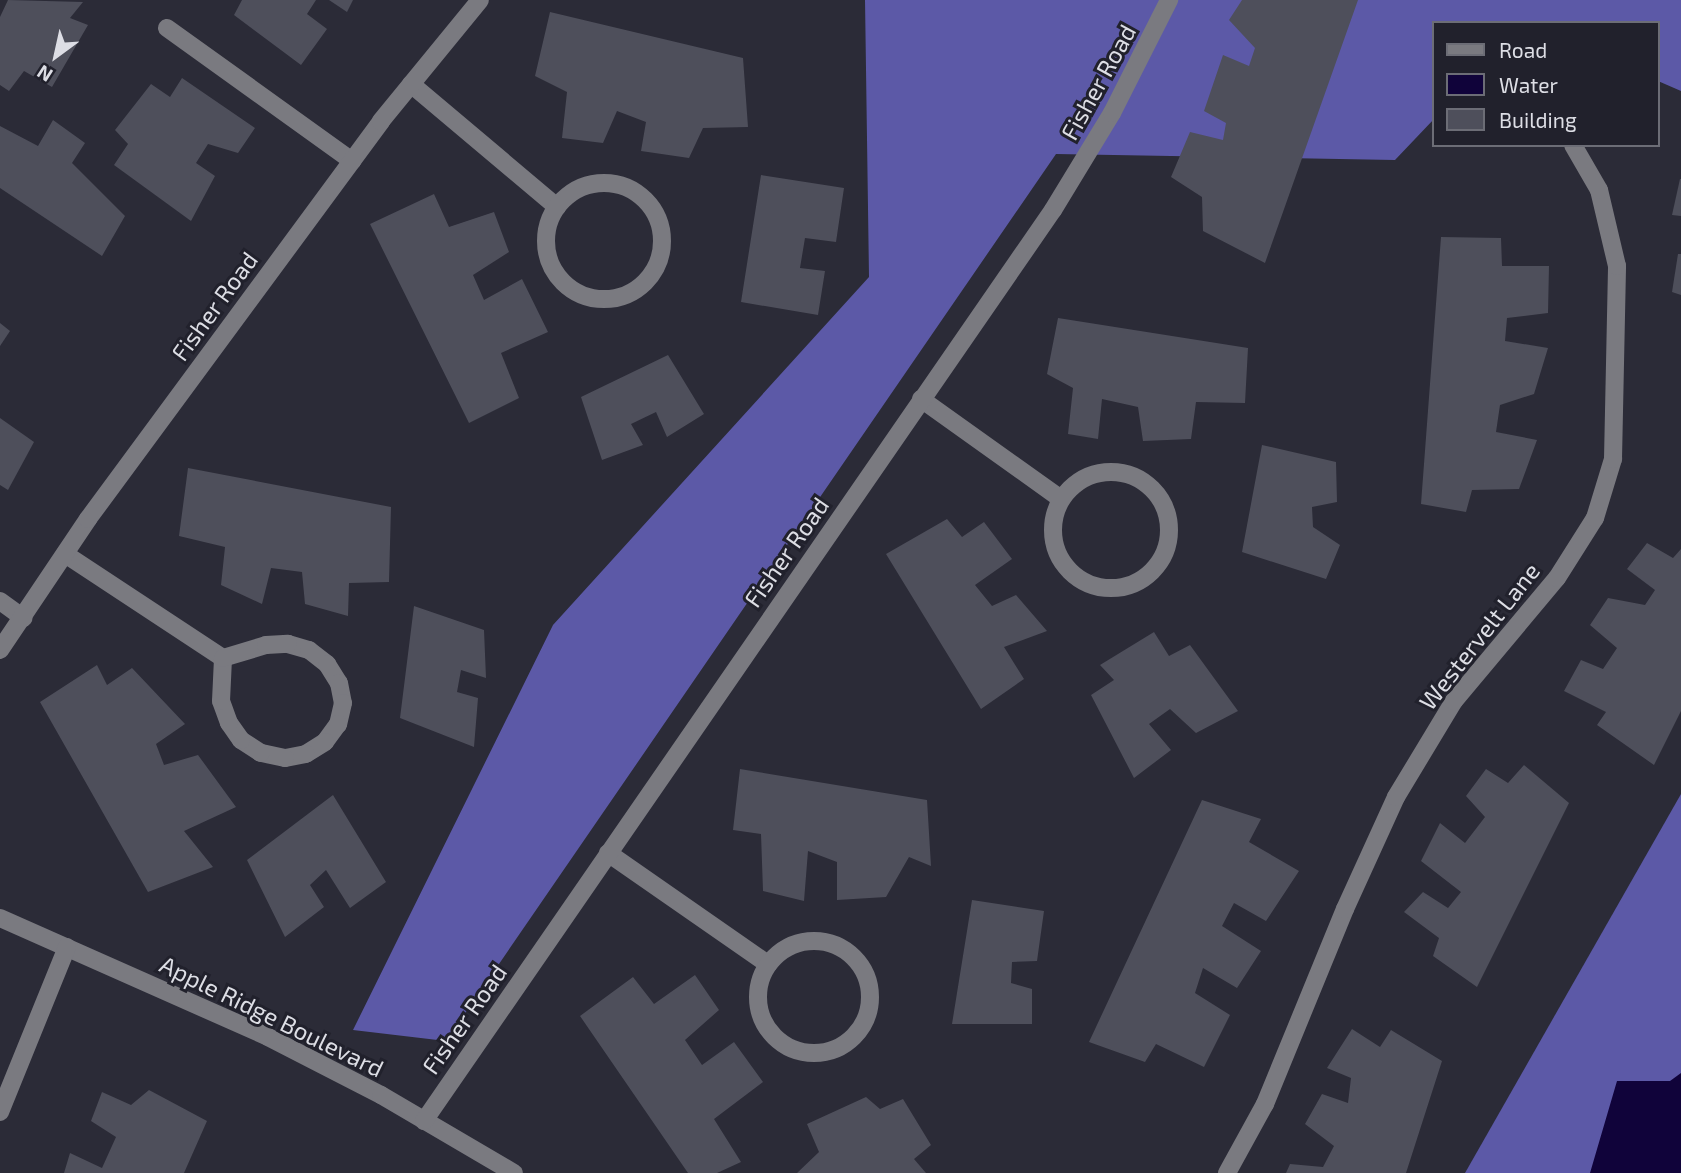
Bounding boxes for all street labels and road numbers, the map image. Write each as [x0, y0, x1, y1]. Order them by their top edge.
street label: Fisher Road [1054, 19, 1142, 145]
street label: Fisher Road [165, 246, 263, 366]
street label: Fisher Road [737, 491, 835, 613]
street label: Westervelt Lane [1413, 557, 1545, 715]
street label: Apple Ridge Boulevard [155, 949, 389, 1083]
street label: Fisher Road [415, 958, 513, 1080]

